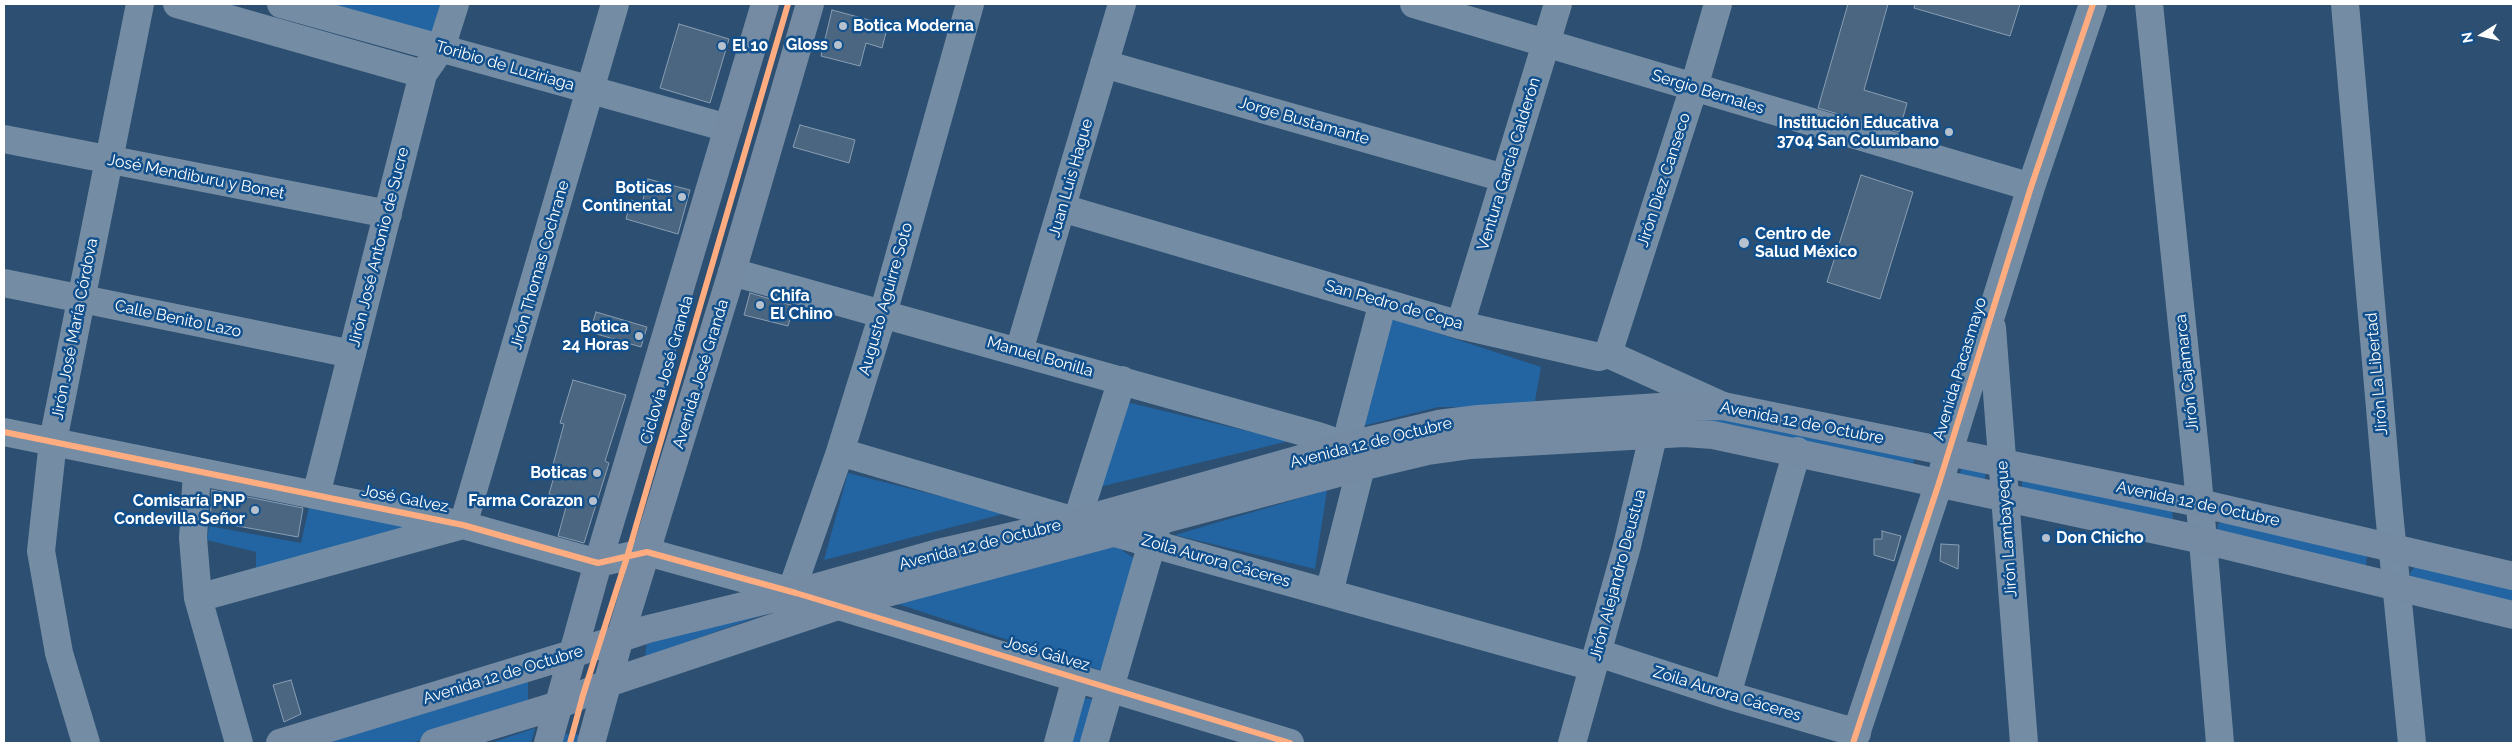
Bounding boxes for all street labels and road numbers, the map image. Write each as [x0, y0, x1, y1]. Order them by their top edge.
street label: Toribio de Luziriaga [433, 37, 577, 95]
street label: Sergio Bernales [1649, 66, 1767, 118]
street label: Ventura García Calderón [1474, 75, 1544, 253]
street label: Jorge Bustamante [1236, 93, 1372, 149]
street label: Jirón Diez Canseco [1633, 110, 1695, 250]
street label: Juan Luis Hague [1045, 116, 1097, 240]
street label: Jirón José Antonio de Sucre [345, 145, 413, 349]
street label: José Mendiburu y Bonet [106, 150, 286, 204]
street label: Jirón Thomas Cochrane [507, 178, 573, 352]
street label: Augusto Aguirre Soto [855, 220, 917, 378]
street label: Jirón José María Córdova [48, 237, 102, 421]
street label: San Pedro de Copa [1323, 276, 1465, 334]
street label: Ciclovía José Granda [637, 293, 697, 447]
street label: Avenida Pacasmayo [1929, 295, 1991, 443]
street label: Calle Benito Lazo [113, 296, 243, 342]
street label: Avenida José Granda [669, 297, 733, 451]
street label: Jirón La Libertad [2362, 312, 2392, 436]
street label: Jirón Cajamarca [2171, 313, 2203, 433]
street label: Manuel Bonilla [985, 333, 1095, 381]
street label: Avenida 12 de Octubre [1718, 398, 1886, 448]
street label: Avenida 12 de Octubre [1288, 414, 1454, 472]
street label: Jirón Lambayeque [1993, 460, 2021, 598]
street label: Avenida 12 de Octubre [2115, 477, 2281, 531]
street label: José Galvez [360, 481, 450, 517]
street label: Jirón Alejandro Deustua [1586, 487, 1650, 663]
street label: Avenida 12 de Octubre [897, 516, 1063, 574]
street label: Zoila Aurora Cáceres [1140, 531, 1292, 591]
street label: José Gálvez [1002, 633, 1092, 675]
street label: Avenida 12 de Octubre [421, 641, 585, 709]
street label: Zoila Aurora Cáceres [1651, 662, 1803, 726]

